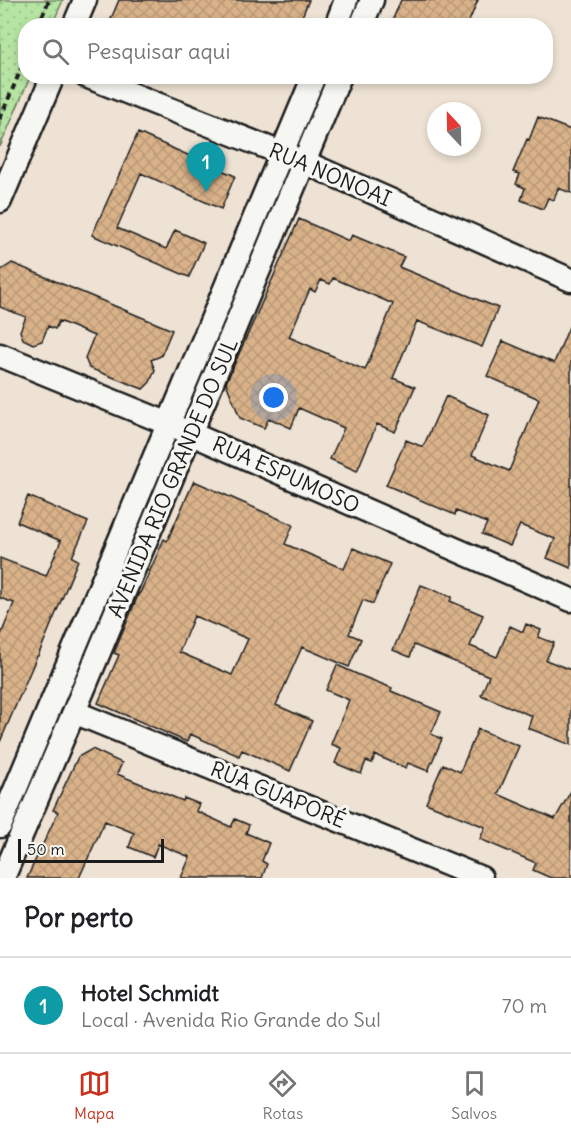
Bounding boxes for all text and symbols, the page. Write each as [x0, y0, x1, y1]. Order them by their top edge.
search box [18, 18, 553, 84]
icon: search [39, 35, 72, 68]
text: Pesquisar aqui [87, 37, 230, 65]
north arrow [427, 102, 481, 156]
street label: RUA NONOAI [265, 137, 395, 212]
pin: 1 [186, 142, 226, 192]
street label: AVENIDA RIO GRANDE DO SUL [101, 334, 244, 622]
your location [259, 383, 288, 412]
street label: RUA ESPUMOSO [208, 430, 364, 519]
street label: RUA GUAPORÉ [206, 755, 350, 834]
scale bar [18, 836, 164, 864]
text: 50 m [27, 839, 65, 859]
text: Por perto [24, 901, 133, 934]
text: Hotel Schmidt [81, 979, 219, 1007]
text: 1 [40, 993, 47, 1018]
text: 70 m [502, 993, 547, 1018]
text: Local · Avenida Rio Grande do Sul [81, 1007, 381, 1032]
tab: Mapa [74, 1067, 114, 1123]
tab: Rotas [262, 1067, 303, 1123]
tab: Salvos [451, 1067, 497, 1123]

